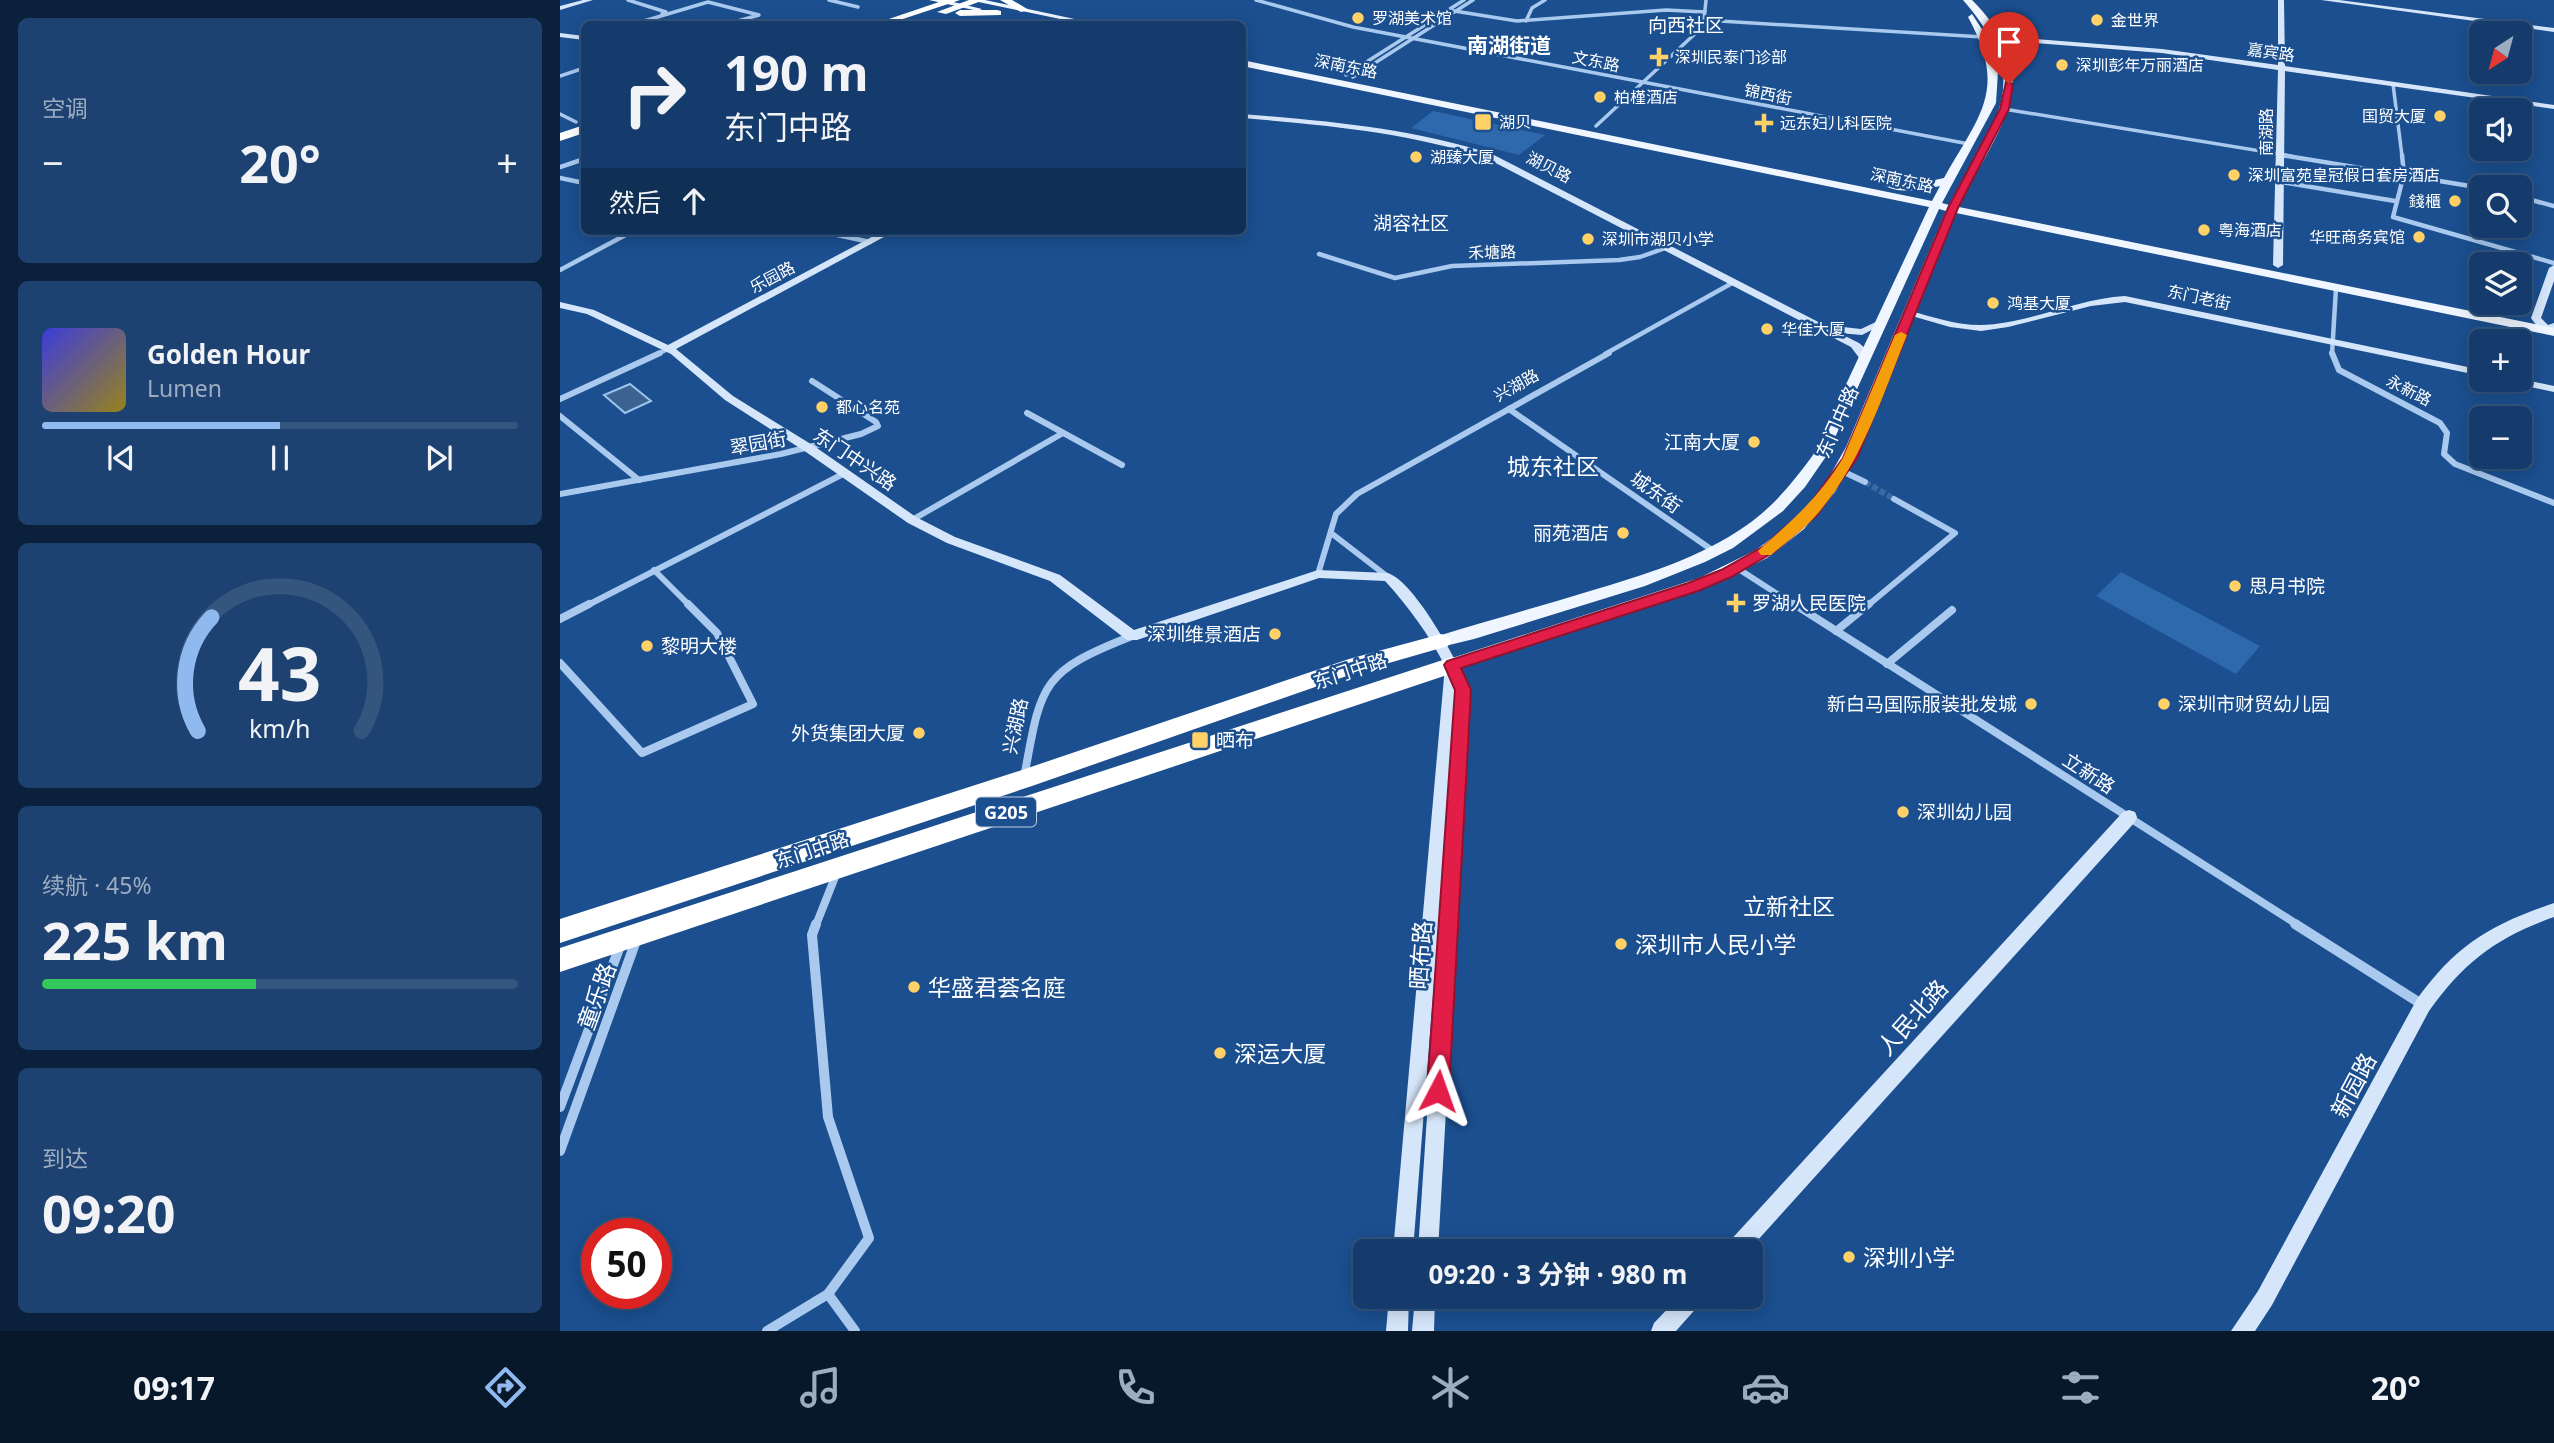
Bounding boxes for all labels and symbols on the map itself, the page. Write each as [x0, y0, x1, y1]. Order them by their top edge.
place label: 罗湖美术馆 [1372, 7, 1452, 29]
place label: 金世界 [2111, 9, 2159, 31]
marker: 罗湖美术馆 [1350, 10, 1366, 26]
district label: 向西社区 [1648, 12, 1724, 38]
pin [1979, 12.0, 2039, 84]
marker: 金世界 [2089, 12, 2105, 28]
north arrow [2469, 21, 2532, 84]
district label: 南湖街道 [1467, 31, 1551, 59]
street label: 嘉宾路 [2246, 38, 2296, 66]
street label: 文东路 [1570, 46, 1622, 76]
place label: 深圳民泰门诊部 [1675, 46, 1787, 68]
marker: 深圳民泰门诊部 [1649, 47, 1669, 67]
street label: 深南东路 [1312, 49, 1380, 83]
place label: 深圳彭年万丽酒店 [2076, 54, 2204, 76]
marker: 深圳彭年万丽酒店 [2054, 57, 2070, 73]
street label: 锦西街 [1742, 79, 1794, 109]
place label: 柏槿酒店 [1614, 86, 1678, 108]
marker: 柏槿酒店 [1592, 89, 1608, 105]
place label: 国贸大厦 [2362, 105, 2426, 127]
street label: 南湖路 [2255, 108, 2277, 156]
marker: 国贸大厦 [2432, 108, 2448, 124]
place label: 湖贝 [1499, 111, 1531, 133]
marker: 湖贝 [1473, 112, 1493, 132]
place label: 远东妇儿科医院 [1780, 112, 1892, 134]
marker: 远东妇儿科医院 [1754, 113, 1774, 133]
place label: 湖臻大厦 [1430, 146, 1494, 168]
street label: 湖贝路 [1523, 146, 1575, 188]
marker: 湖臻大厦 [1408, 149, 1424, 165]
street label: 深南东路 [1868, 163, 1936, 197]
place label: 深圳富苑皇冠假日套房酒店 [2248, 164, 2440, 186]
marker: 深圳富苑皇冠假日套房酒店 [2226, 167, 2242, 183]
place label: 錢櫃 [2409, 190, 2441, 212]
marker: 錢櫃 [2447, 193, 2463, 209]
district label: 湖容社区 [1373, 210, 1449, 236]
place label: 粤海酒店 [2218, 219, 2282, 241]
marker: 粤海酒店 [2196, 222, 2212, 238]
place label: 华旺商务宾馆 [2309, 226, 2405, 248]
place label: 深圳市湖贝小学 [1602, 228, 1714, 250]
marker: 华旺商务宾馆 [2411, 229, 2427, 245]
marker: 深圳市湖贝小学 [1580, 231, 1596, 247]
street label: 禾塘路 [1468, 240, 1516, 264]
street label: 乐园路 [746, 256, 798, 298]
street label: 东门老街 [2165, 280, 2233, 314]
place label: 鸿基大厦 [2007, 292, 2071, 314]
marker: 鸿基大厦 [1985, 295, 2001, 311]
place label: 华佳大厦 [1781, 318, 1845, 340]
marker: 华佳大厦 [1759, 321, 1775, 337]
street label: 兴湖路 [1490, 364, 1542, 406]
street label: 永新路 [2383, 369, 2435, 411]
street label: 东门中路 [1810, 382, 1864, 462]
place label: 都心名苑 [836, 396, 900, 418]
marker: 都心名苑 [814, 399, 830, 415]
street label: 东门中兴路 [808, 422, 902, 496]
street label: 翠园街 [728, 425, 788, 461]
place label: 江南大厦 [1664, 429, 1740, 455]
marker: 江南大厦 [1746, 434, 1762, 450]
district label: 城东社区 [1507, 450, 1599, 482]
street label: 城东街 [1625, 465, 1687, 519]
place label: 丽苑酒店 [1533, 520, 1609, 546]
marker: 丽苑酒店 [1615, 525, 1631, 541]
place label: 思月书院 [2249, 573, 2325, 599]
marker: 思月书院 [2227, 578, 2243, 594]
place label: 罗湖人民医院 [1752, 590, 1866, 616]
marker: 罗湖人民医院 [1726, 593, 1746, 613]
place label: 深圳维景酒店 [1147, 621, 1261, 647]
marker: 深圳维景酒店 [1267, 626, 1283, 642]
place label: 黎明大楼 [661, 633, 737, 659]
marker: 黎明大楼 [639, 638, 655, 654]
street label: 东门中路 [1310, 647, 1390, 695]
place label: 新白马国际服装批发城 [1827, 691, 2017, 717]
place label: 深圳市财贸幼儿园 [2178, 691, 2330, 717]
street label: 兴湖路 [996, 695, 1034, 757]
marker: 新白马国际服装批发城 [2023, 696, 2039, 712]
marker: 深圳市财贸幼儿园 [2156, 696, 2172, 712]
place label: 外货集团大厦 [791, 720, 905, 746]
marker: 外货集团大厦 [911, 725, 927, 741]
place label: 晒布 [1216, 727, 1254, 753]
marker: 晒布 [1190, 730, 1210, 750]
street label: 立新路 [2058, 747, 2120, 799]
road number: G205 [976, 798, 1036, 826]
place label: 深圳幼儿园 [1917, 799, 2012, 825]
marker: 深圳幼儿园 [1895, 804, 1911, 820]
street label: 东门中路 [772, 826, 852, 874]
district label: 立新社区 [1743, 890, 1835, 922]
street label: 晒布路 [1402, 919, 1438, 991]
place label: 深圳市人民小学 [1635, 928, 1796, 960]
marker: 深圳市人民小学 [1613, 936, 1629, 952]
street label: 童乐路 [569, 958, 623, 1034]
place label: 华盛君荟名庭 [928, 971, 1066, 1003]
street label: 人民北路 [1869, 972, 1955, 1062]
marker: 华盛君荟名庭 [906, 979, 922, 995]
place label: 深运大厦 [1234, 1037, 1326, 1069]
marker: 深运大厦 [1212, 1045, 1228, 1061]
street label: 新园路 [2323, 1047, 2383, 1123]
position arrow [1401, 1054, 1475, 1128]
speed limit sign: 50 [581, 1218, 672, 1309]
place label: 深圳小学 [1863, 1241, 1955, 1273]
marker: 深圳小学 [1841, 1249, 1857, 1265]

